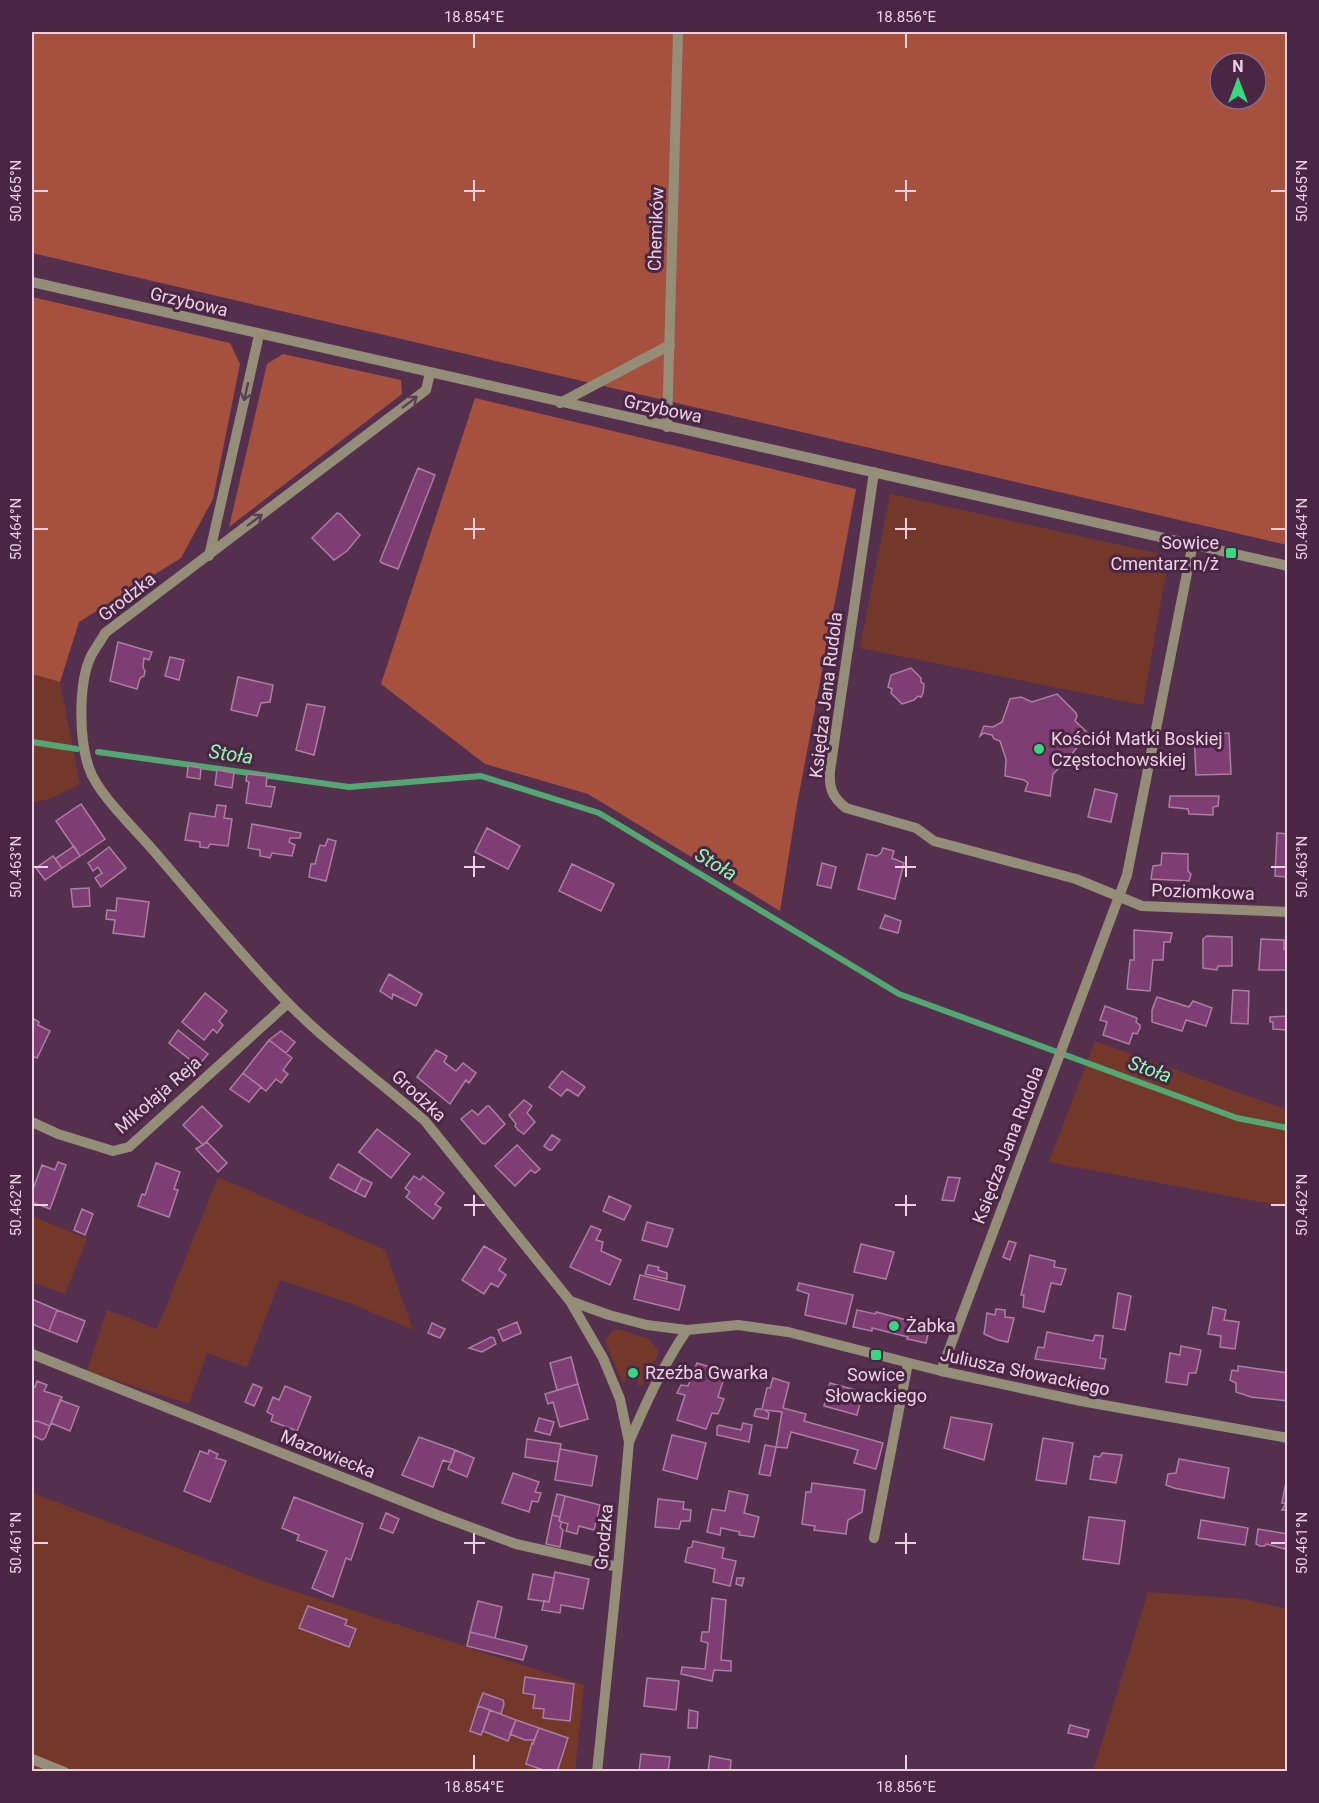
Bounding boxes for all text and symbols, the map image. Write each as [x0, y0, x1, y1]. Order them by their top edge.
text: 18.854°E [444, 8, 505, 26]
text: 18.856°E [876, 8, 937, 26]
north arrow [1208, 51, 1268, 111]
text: N [1232, 57, 1244, 76]
text: 50.465°N [7, 160, 25, 222]
text: 50.465°N [1293, 160, 1311, 222]
street label: Chemików [644, 186, 667, 271]
street label: Grzybowa [148, 282, 230, 321]
one-way arrow [240, 381, 251, 401]
street label: Grzybowa [622, 390, 704, 427]
one-way arrow [402, 395, 418, 408]
text: 50.464°N [7, 498, 25, 560]
text: 50.464°N [1293, 498, 1311, 560]
one-way arrow [247, 514, 263, 527]
place label: Sowice Cmentarz n/ż [1111, 532, 1219, 574]
marker: Sowice Cmentarz n/ż [1224, 546, 1238, 560]
street label: Grodzka [94, 568, 159, 625]
street label: Księdza Jana Rudola [805, 611, 846, 779]
place label: Kościół Matki Boskiej Częstochowskiej [1051, 728, 1223, 770]
water label: Stoła [207, 739, 255, 769]
marker: Kościół Matki Boskiej Częstochowskiej [1032, 742, 1046, 756]
text: 50.463°N [7, 836, 25, 898]
text: 50.463°N [1293, 836, 1311, 898]
water label: Stoła [691, 842, 741, 886]
street label: Poziomkowa [1151, 879, 1255, 904]
water label: Stoła [1125, 1050, 1175, 1088]
street label: Mikołaja Reja [110, 1051, 205, 1138]
street label: Księdza Jana Rudola [968, 1063, 1047, 1227]
street label: Grodzka [388, 1065, 451, 1126]
text: 50.462°N [7, 1174, 25, 1236]
text: 50.462°N [1293, 1174, 1311, 1236]
place label: Żabka [906, 1315, 956, 1336]
marker: Żabka [887, 1319, 901, 1333]
street label: Juliusza Słowackiego [938, 1343, 1112, 1400]
marker: Sowice Słowackiego [869, 1348, 883, 1362]
place label: Rzeźba Gwarka [645, 1362, 768, 1383]
place label: Sowice Słowackiego [825, 1364, 927, 1406]
marker: Rzeźba Gwarka [626, 1366, 640, 1380]
street label: Mazowiecka [278, 1425, 379, 1482]
street label: Grodzka [590, 1503, 617, 1571]
text: 50.461°N [7, 1512, 25, 1574]
text: 50.461°N [1293, 1512, 1311, 1574]
text: 18.854°E [444, 1778, 505, 1796]
text: 18.856°E [876, 1778, 937, 1796]

